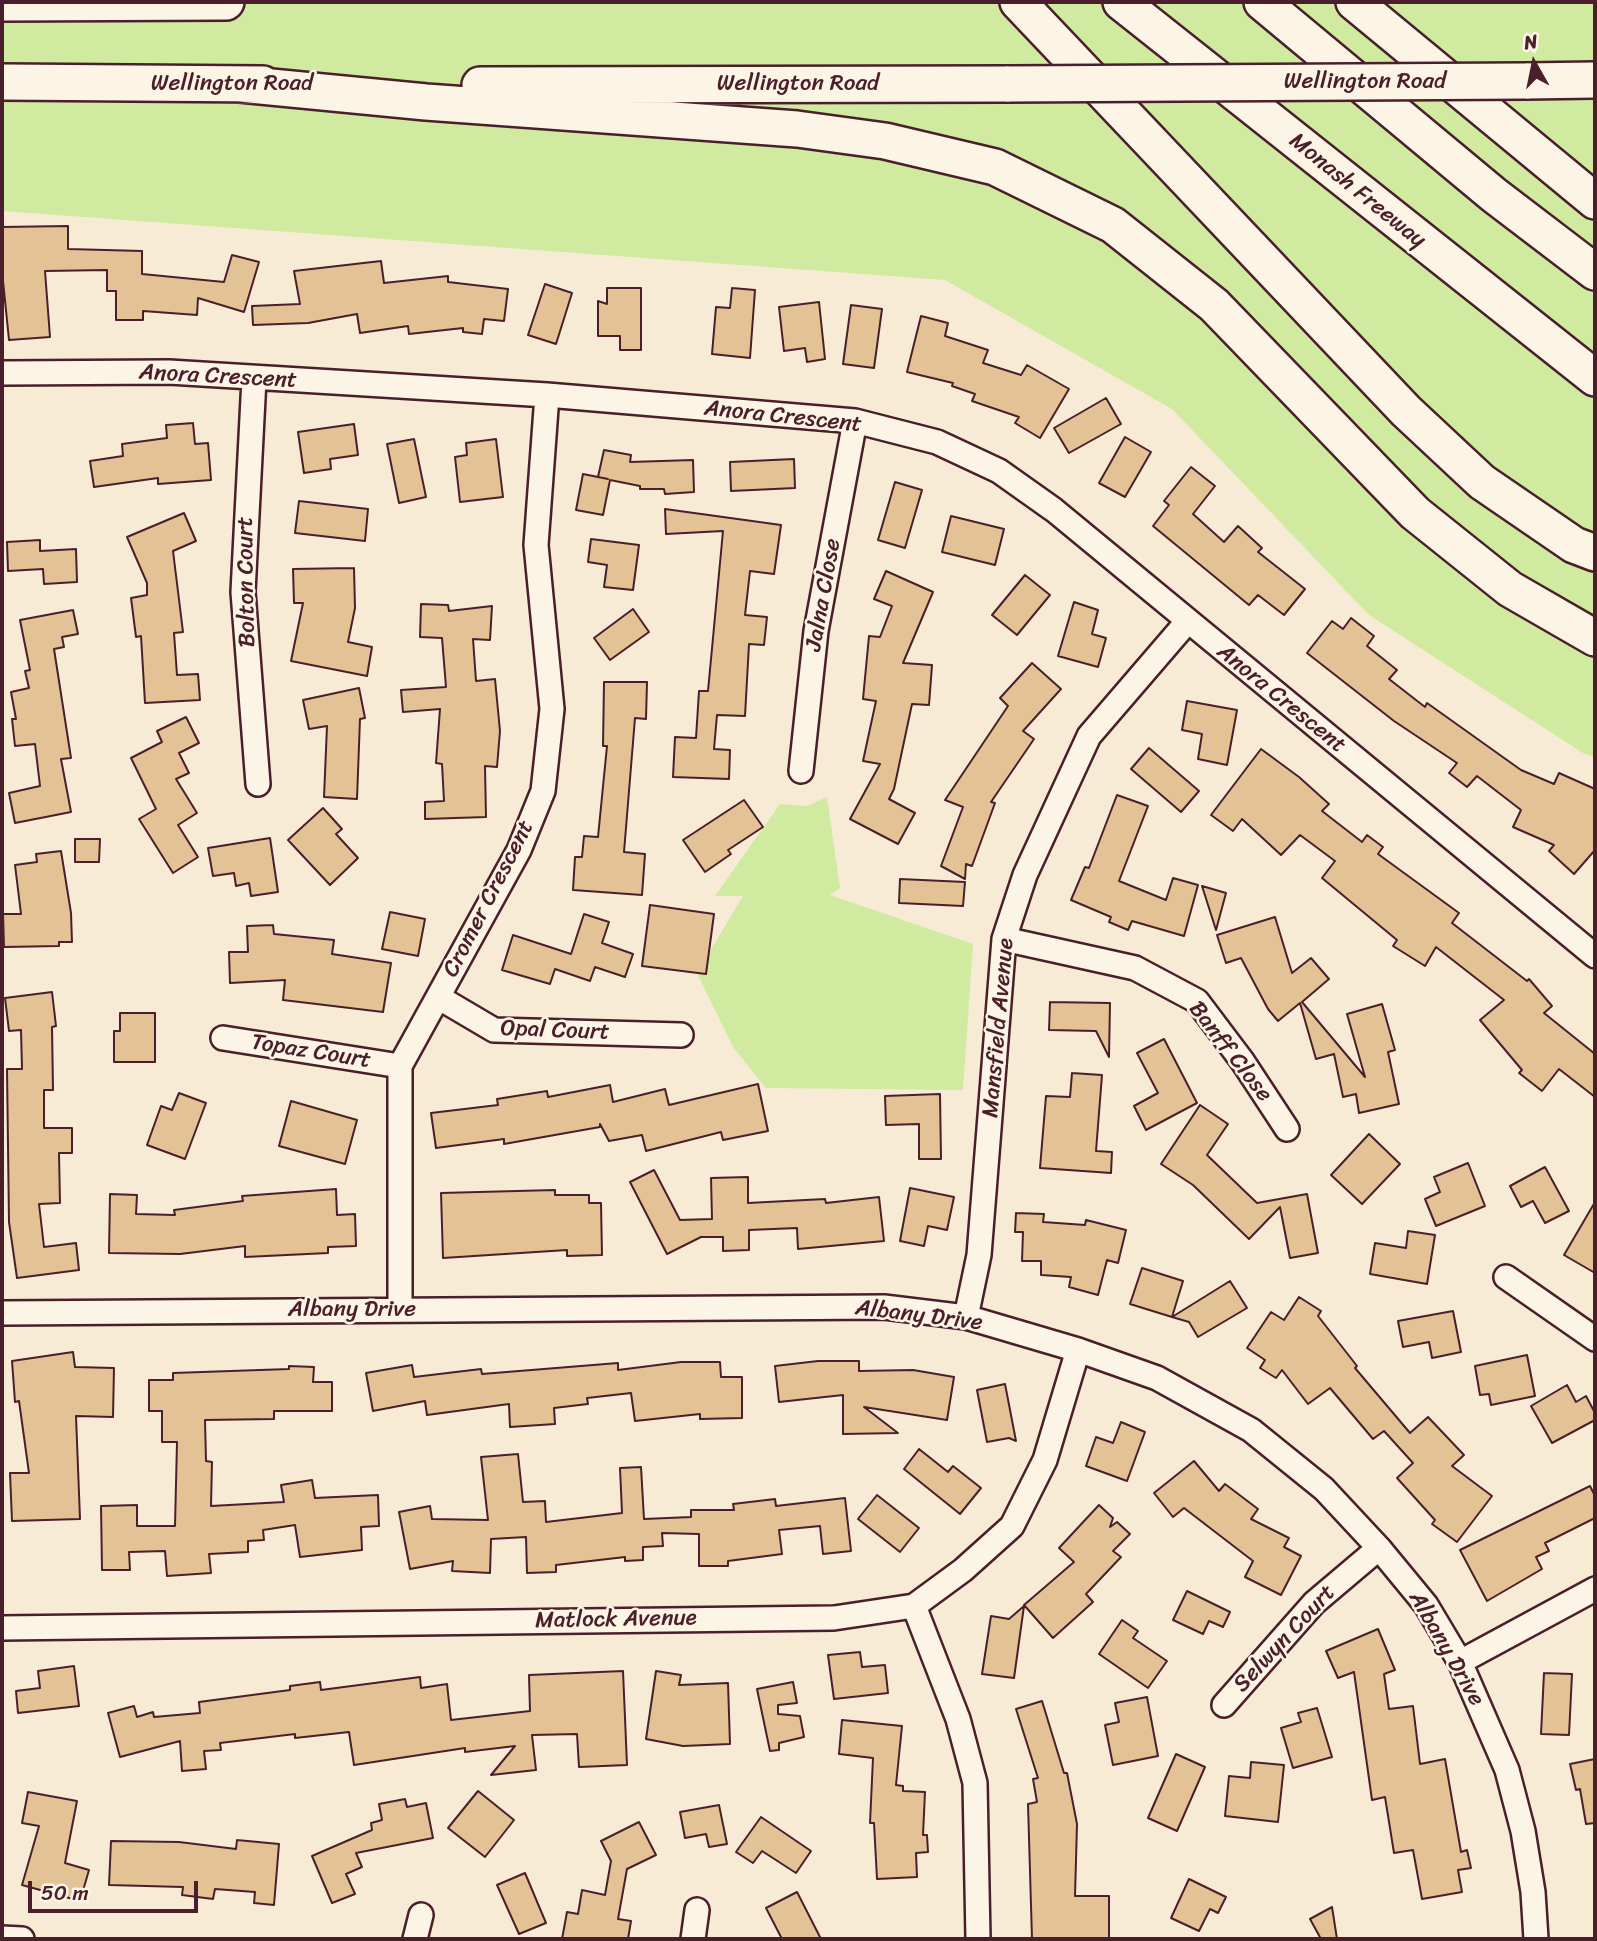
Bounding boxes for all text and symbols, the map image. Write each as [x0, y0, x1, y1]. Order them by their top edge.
text: N [1522, 24, 1540, 59]
north arrow [1499, 28, 1569, 98]
street label: Wellington Road [1284, 68, 1446, 96]
street label: Wellington Road [151, 70, 313, 98]
street label: Wellington Road [717, 70, 879, 98]
street label: Monash Freeway [1283, 127, 1431, 255]
street label: Anora Crescent [138, 359, 298, 395]
street label: Anora Crescent [703, 395, 863, 439]
street label: Bolton Court [232, 516, 262, 648]
street label: Jalna Close [801, 537, 847, 653]
street label: Anora Crescent [1211, 639, 1351, 759]
street label: Cromer Crescent [438, 816, 540, 982]
street label: Mansfield Avenue [977, 937, 1021, 1119]
street label: Banff Close [1182, 996, 1278, 1108]
street label: Opal Court [500, 1015, 610, 1047]
street label: Topaz Court [249, 1029, 373, 1075]
street label: Albany Drive [854, 1295, 984, 1337]
street label: Albany Drive [288, 1296, 416, 1324]
street label: Selwyn Court [1228, 1580, 1342, 1698]
street label: Albany Drive [1402, 1587, 1490, 1711]
street label: Matlock Avenue [535, 1605, 697, 1635]
scale bar [32, 1868, 201, 1912]
text: 50 m [41, 1874, 89, 1912]

